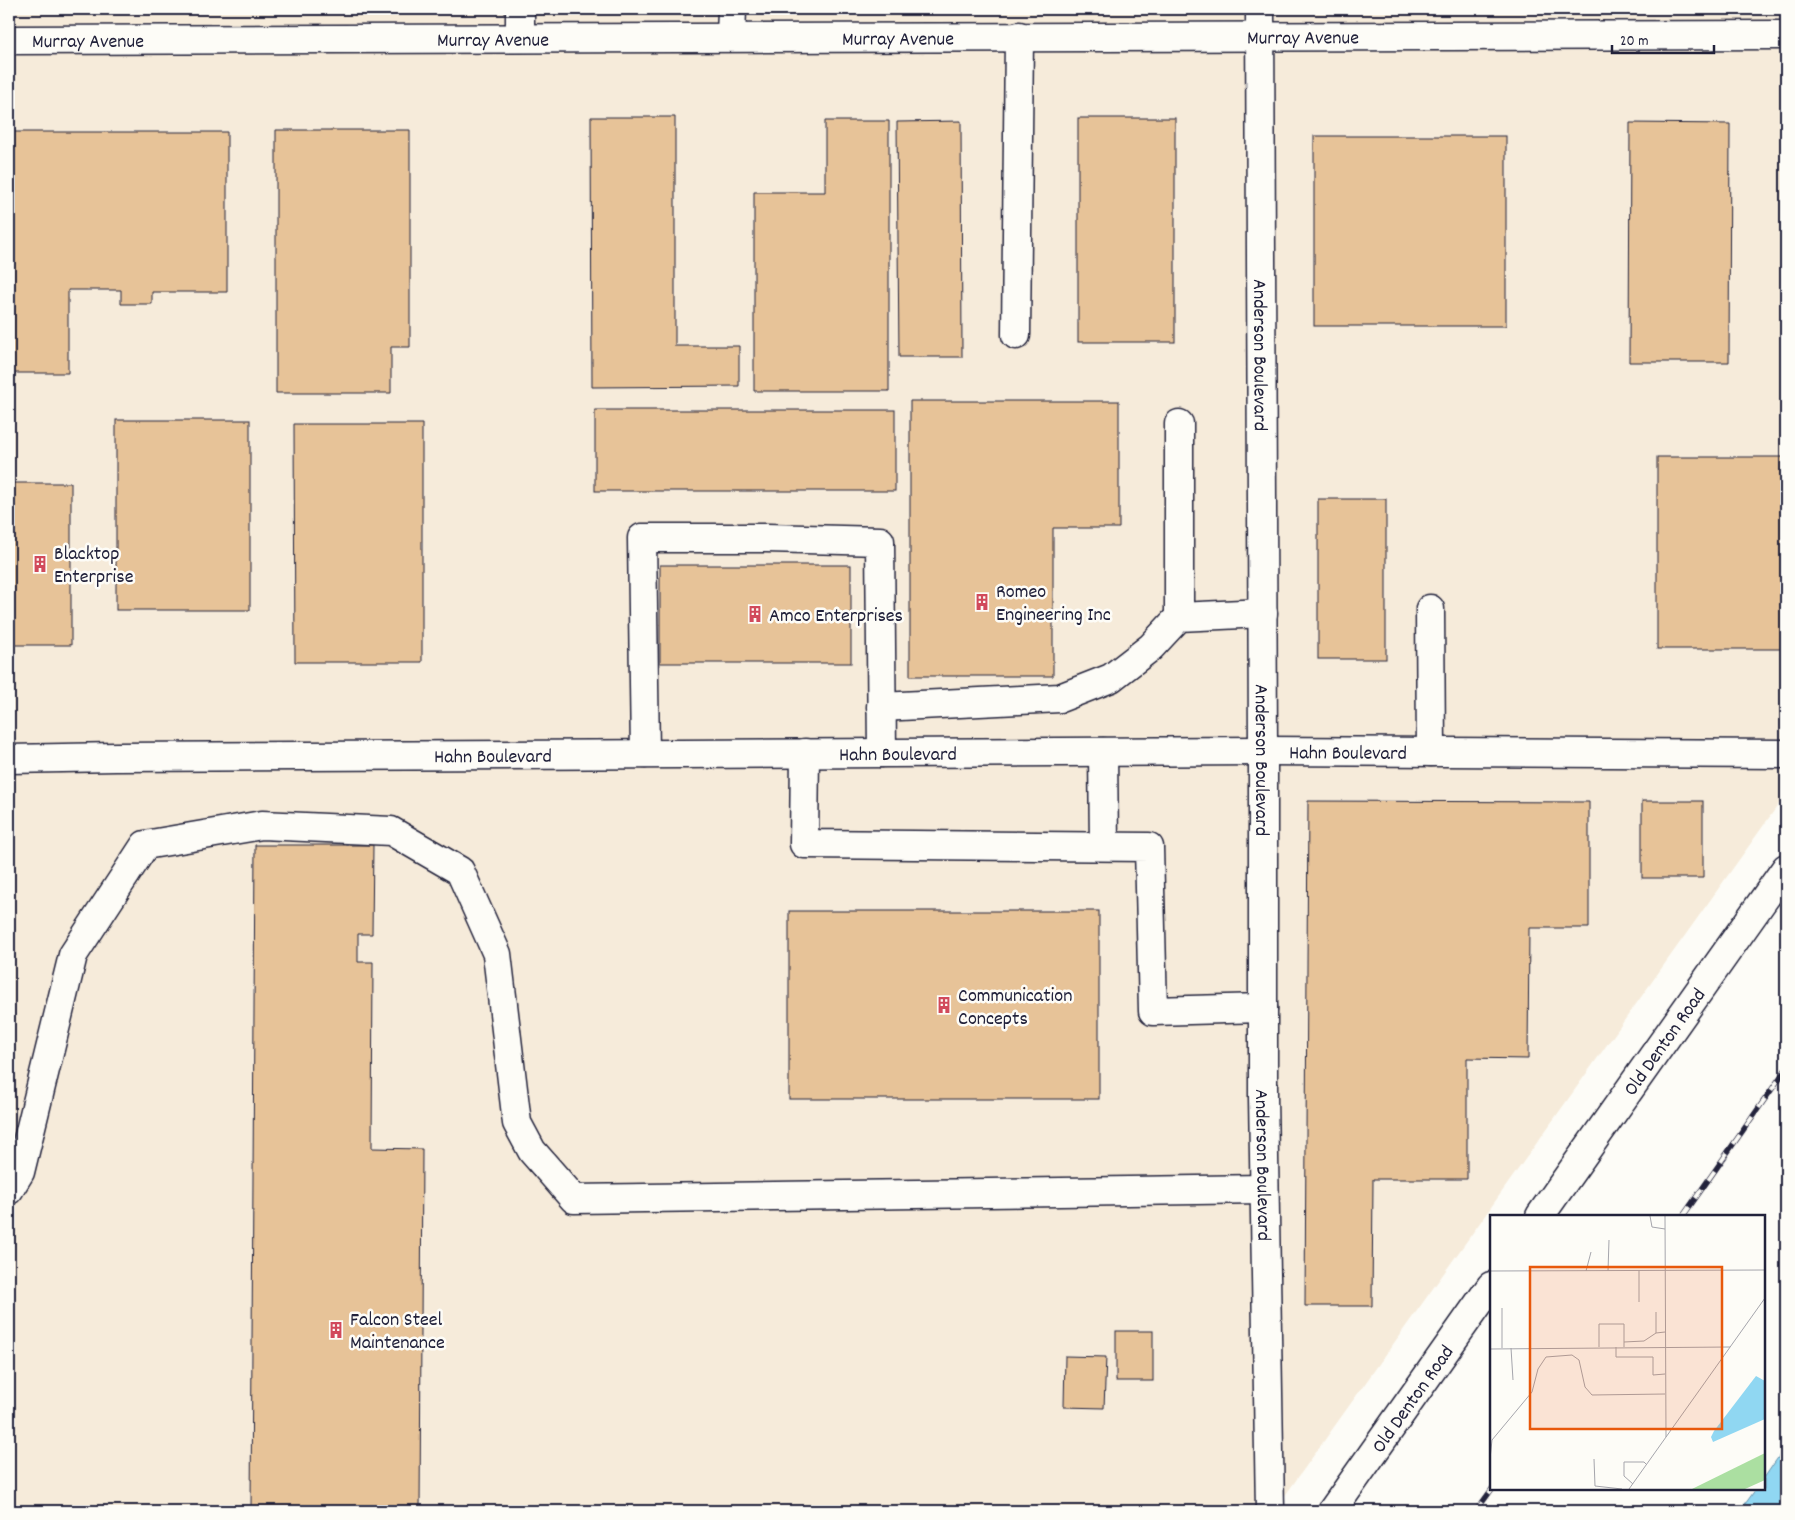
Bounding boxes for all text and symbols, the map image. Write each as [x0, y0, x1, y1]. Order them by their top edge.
scale bar [1612, 22, 1715, 54]
street label: Murray Avenue [1247, 25, 1359, 54]
street label: Murray Avenue [842, 26, 954, 55]
street label: Murray Avenue [437, 27, 549, 56]
street label: Murray Avenue [32, 29, 144, 57]
text: 20 m [1620, 31, 1648, 53]
street label: Anderson Boulevard [1244, 279, 1273, 431]
place label: Blacktop Enterprise [54, 541, 134, 592]
building icon: Blacktop Enterprise [30, 554, 50, 574]
place label: Romeo Engineering Inc [996, 579, 1111, 630]
building icon: Romeo Engineering Inc [972, 592, 992, 612]
place label: Amco Enterprises [769, 603, 903, 631]
building icon: Amco Enterprises [745, 604, 765, 624]
street label: Anderson Boulevard [1246, 684, 1274, 836]
street label: Hahn Boulevard [1289, 740, 1407, 769]
street label: Hahn Boulevard [839, 742, 957, 770]
street label: Hahn Boulevard [434, 744, 552, 772]
place label: Communication Concepts [958, 983, 1072, 1034]
street label: Old Denton Road [1618, 983, 1714, 1103]
building icon: Communication Concepts [934, 995, 954, 1015]
street label: Anderson Boulevard [1246, 1089, 1276, 1241]
inset map [1490, 1215, 1765, 1490]
place label: Falcon Steel Maintenance [350, 1307, 445, 1358]
building icon: Falcon Steel Maintenance [326, 1320, 346, 1340]
street label: Old Denton Road [1366, 1340, 1462, 1460]

